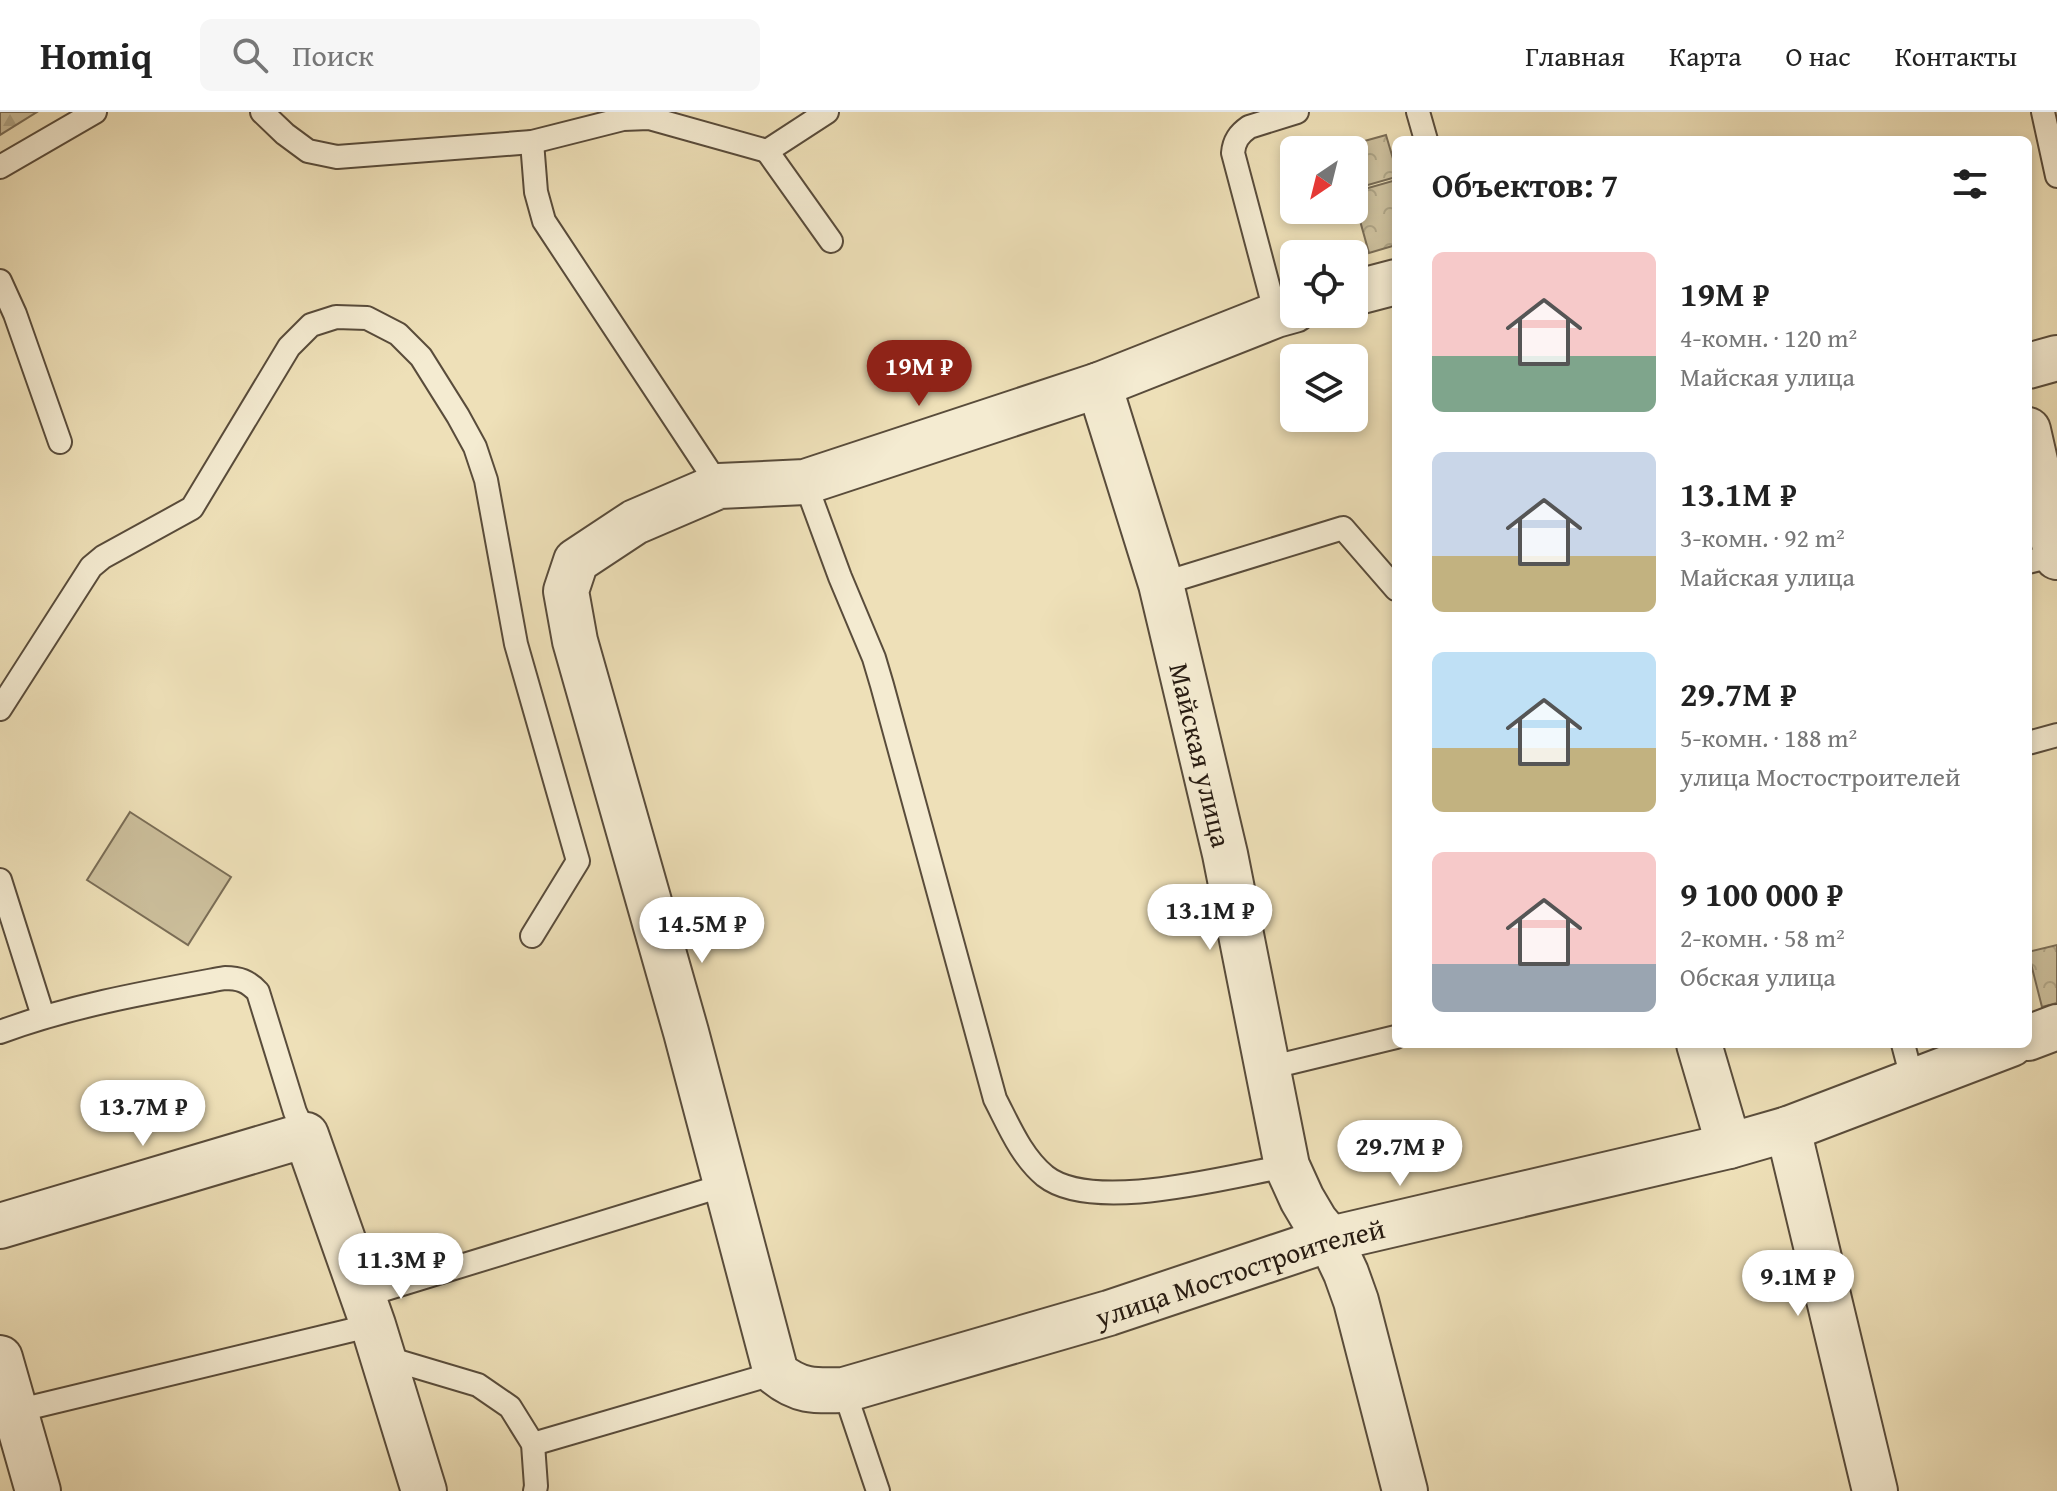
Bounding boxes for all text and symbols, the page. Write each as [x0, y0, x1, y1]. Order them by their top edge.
search box [200, 19, 760, 91]
text: Homiq [40, 27, 152, 83]
icon: search [228, 33, 272, 77]
text: Поиск [292, 33, 374, 77]
text: Главная [1525, 35, 1625, 76]
text: Карта [1669, 35, 1741, 76]
text: О нас [1785, 35, 1851, 76]
text: Контакты [1895, 35, 2017, 76]
north arrow [1280, 136, 1368, 224]
map controls [1280, 136, 1368, 432]
text: Объектов: 7 [1432, 160, 1618, 209]
icon: filters [1948, 162, 1992, 206]
button: locate [1280, 240, 1368, 328]
text: 19M ₽ [1680, 269, 1770, 318]
icon: home [1496, 284, 1592, 380]
text: 4-комн. · 120 m² [1680, 318, 1857, 357]
pin: 19M ₽ [863, 340, 975, 408]
button: layers [1280, 344, 1368, 432]
text: 19M ₽ [885, 346, 953, 385]
text: Майская улица [1680, 357, 1855, 396]
text: 13.1M ₽ [1680, 469, 1797, 518]
icon: home [1496, 484, 1592, 580]
text: 3-комн. · 92 m² [1680, 518, 1845, 557]
text: Майская улица [1680, 557, 1855, 596]
street label: Майская улица [1160, 658, 1243, 852]
text: 29.7M ₽ [1680, 669, 1797, 718]
icon: home [1496, 684, 1592, 780]
text: 5-комн. · 188 m² [1680, 718, 1857, 757]
text: улица Мостостроителей [1680, 757, 1961, 796]
text: 9 100 000 ₽ [1680, 869, 1843, 918]
pin: 13.1M ₽ [1136, 884, 1284, 952]
icon: home [1496, 884, 1592, 980]
text: 13.1M ₽ [1165, 890, 1255, 929]
pin: 14.5M ₽ [628, 897, 776, 965]
text: 14.5M ₽ [657, 903, 747, 942]
text: 2-комн. · 58 m² [1680, 918, 1845, 957]
text: Обская улица [1680, 957, 1836, 996]
pin: 13.7M ₽ [69, 1080, 217, 1148]
text: 13.7M ₽ [98, 1086, 188, 1125]
pin: 29.7M ₽ [1326, 1120, 1474, 1188]
text: 29.7M ₽ [1355, 1126, 1445, 1165]
street label: улица Мостостроителей [1089, 1206, 1389, 1337]
pin: 11.3M ₽ [327, 1233, 475, 1301]
text: 11.3M ₽ [356, 1239, 446, 1278]
pin: 9.1M ₽ [1733, 1250, 1863, 1318]
text: 9.1M ₽ [1760, 1256, 1836, 1295]

